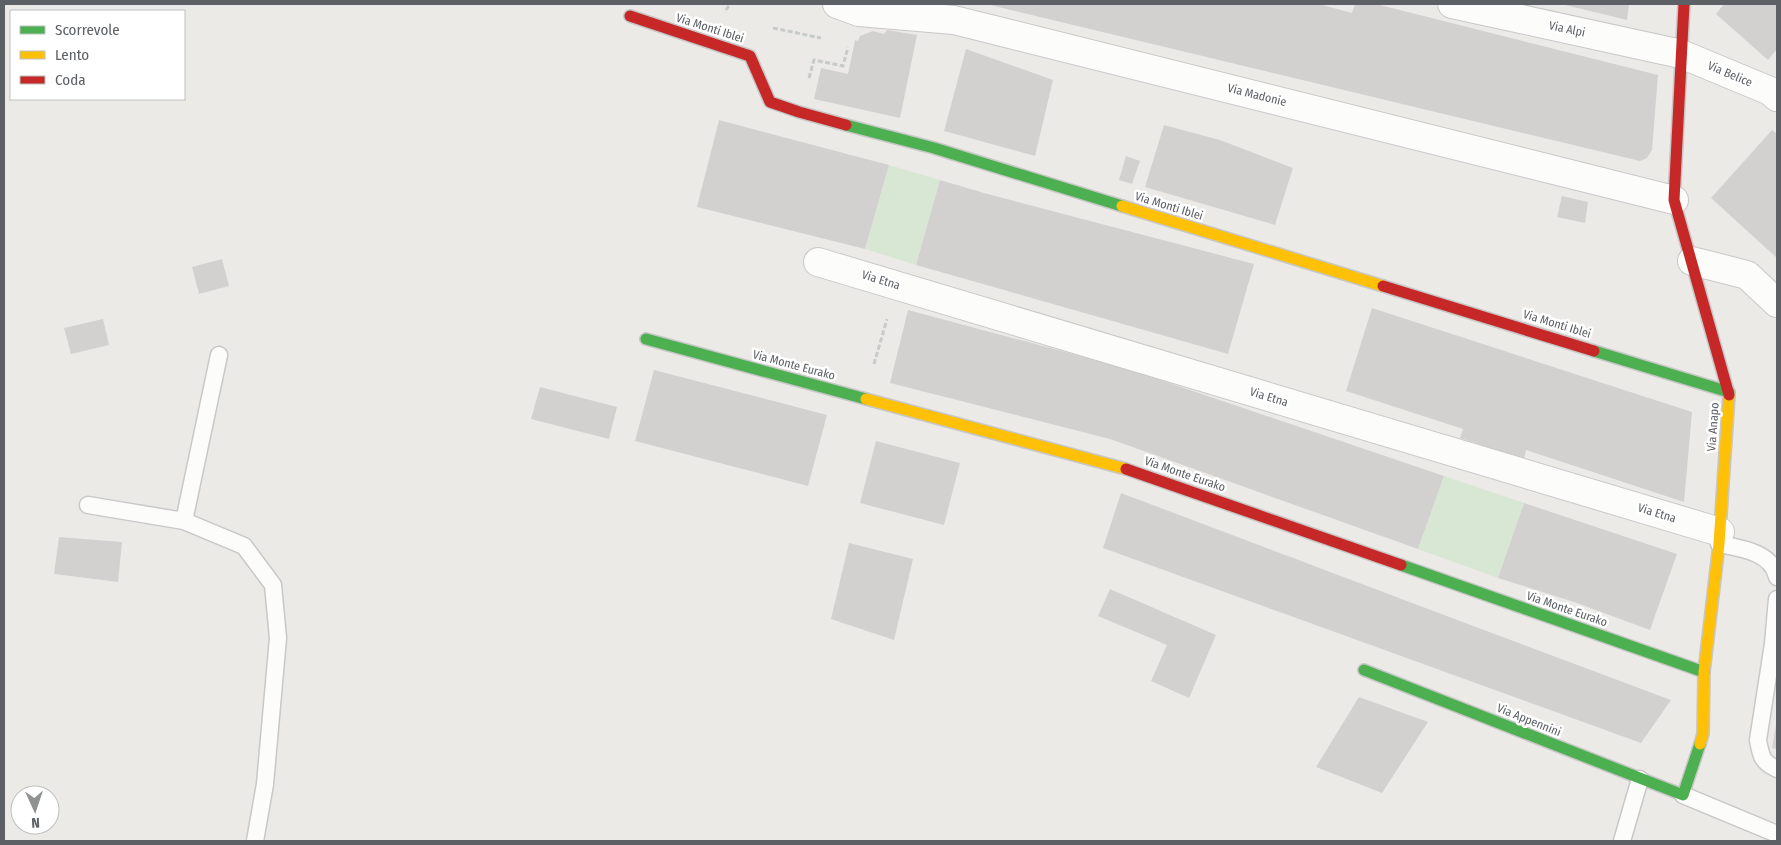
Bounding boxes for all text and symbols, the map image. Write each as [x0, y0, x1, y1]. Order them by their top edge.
legend [10, 10, 185, 100]
street label: Via Monti Iblei [674, 10, 746, 46]
street label: Via Alpi [1548, 18, 1586, 40]
text: Scorrevole [55, 21, 120, 39]
text: Lento [55, 46, 89, 64]
street label: Via Belice [1705, 58, 1755, 90]
text: Coda [55, 71, 86, 89]
street label: Via Madonie [1226, 81, 1288, 109]
street label: Via Monti Iblei [1133, 189, 1205, 223]
street label: Via Etna [860, 268, 902, 292]
street label: Via Monti Iblei [1521, 307, 1593, 341]
street label: Via Monte Eurako [751, 347, 837, 383]
street label: Via Etna [1248, 385, 1290, 409]
street label: Via Anapo [1704, 402, 1722, 452]
street label: Via Monte Eurako [1143, 454, 1227, 494]
street label: Via Etna [1636, 501, 1678, 525]
street label: Via Monte Eurako [1525, 589, 1609, 629]
street label: Via Appennini [1495, 701, 1563, 739]
north arrow [10, 785, 60, 835]
text: N [31, 814, 40, 831]

